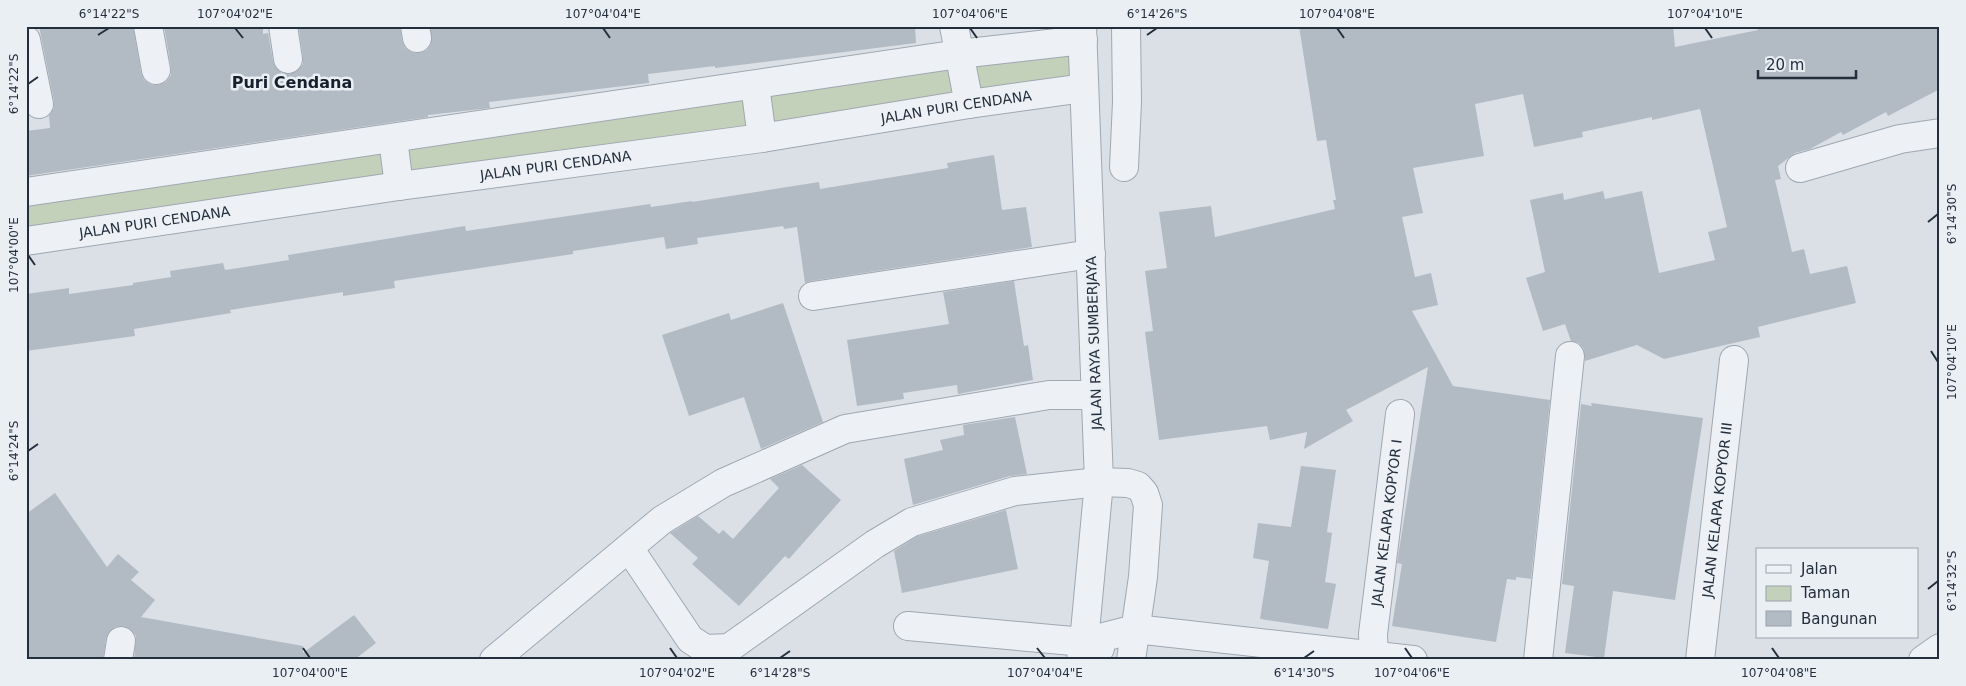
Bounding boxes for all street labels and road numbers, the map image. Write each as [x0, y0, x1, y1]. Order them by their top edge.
street label: JALAN PURI CENDANA [879, 87, 1033, 127]
street label: JALAN PURI CENDANA [478, 147, 633, 183]
street label: JALAN PURI CENDANA [77, 203, 232, 241]
street label: JALAN RAYA SUMBERJAYA [1083, 255, 1105, 431]
street label: JALAN KELAPA KOPYOR III [1699, 421, 1735, 600]
street label: JALAN KELAPA KOPYOR I [1368, 438, 1405, 608]

